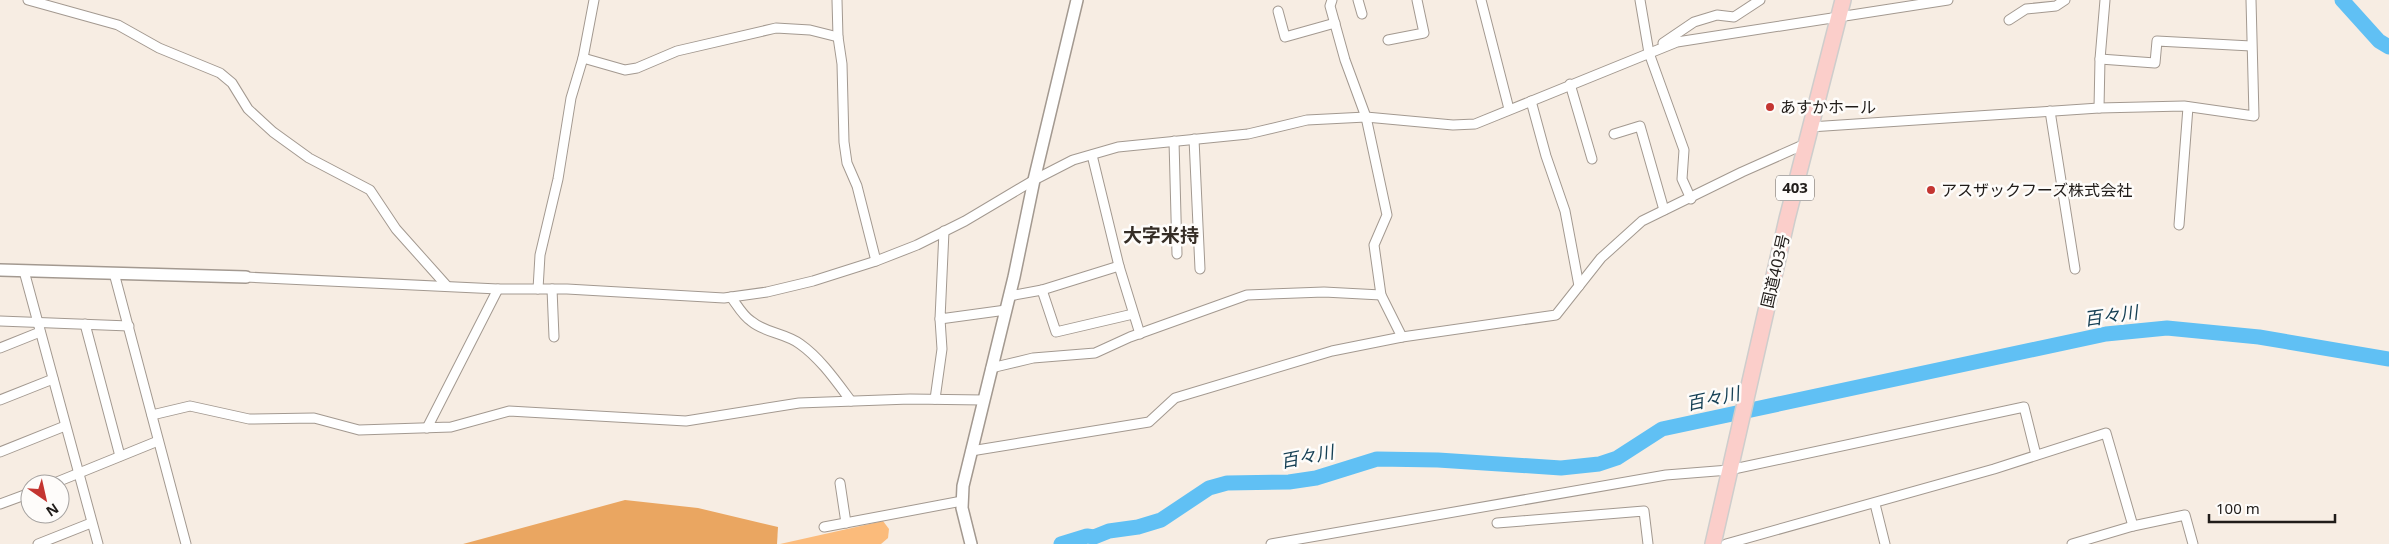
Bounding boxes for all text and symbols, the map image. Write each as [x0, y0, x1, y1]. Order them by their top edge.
place label: あすかホール [1780, 96, 1876, 118]
marker: あすかホール [1764, 101, 1776, 113]
road number: 403 [1776, 176, 1814, 200]
place label: アスザックフーズ株式会社 [1941, 179, 2132, 201]
marker: アスザックフーズ株式会社 [1925, 184, 1937, 196]
district label: 大字米持 [1123, 222, 1199, 248]
street label: 国道403号 [1756, 232, 1794, 310]
water label: 百々川 [2082, 299, 2141, 331]
water label: 百々川 [1684, 380, 1744, 415]
water label: 百々川 [1278, 439, 1338, 473]
north arrow [20, 474, 70, 524]
scale bar [2209, 492, 2335, 524]
text: 100 m [2216, 498, 2260, 518]
text: N [43, 499, 63, 521]

